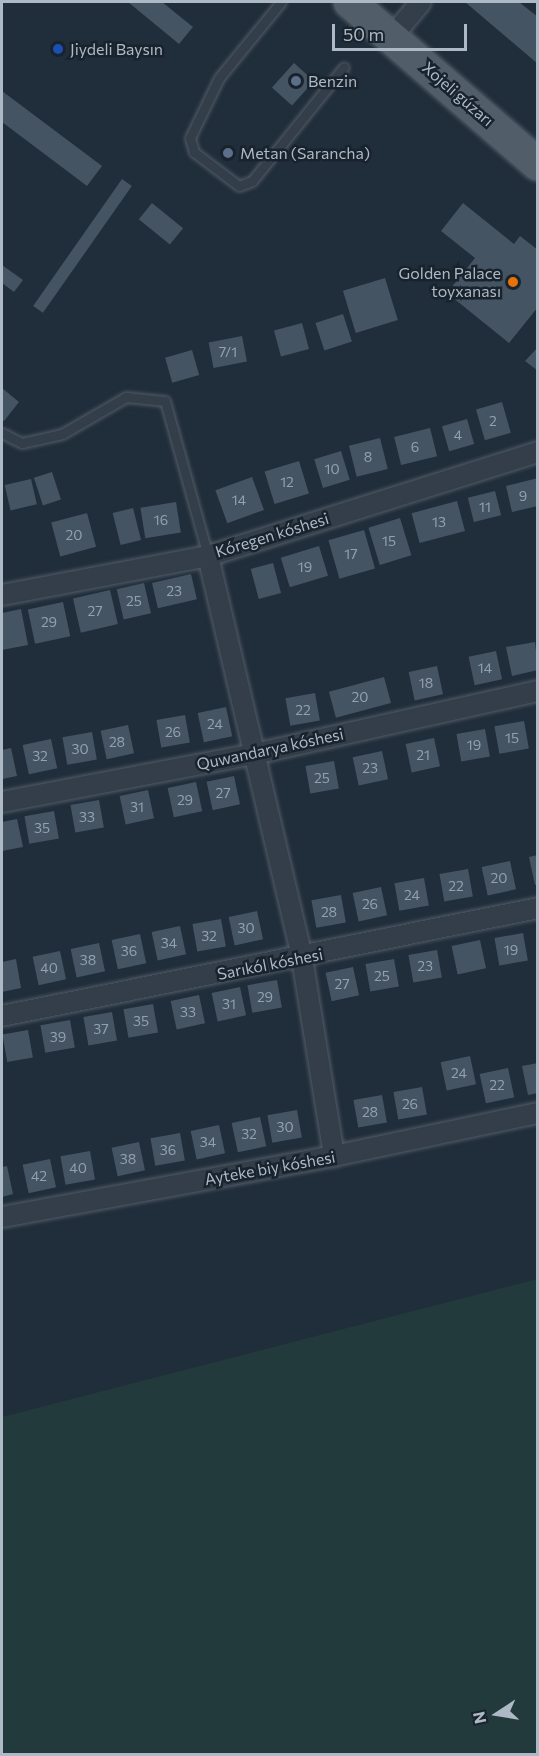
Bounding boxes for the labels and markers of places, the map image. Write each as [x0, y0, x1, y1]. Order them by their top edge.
place label: Jiydeli Baysın [70, 39, 163, 59]
marker: Jiydeli Baysın [51, 42, 65, 56]
place label: Benzin [308, 71, 357, 91]
marker: Benzin [289, 74, 303, 88]
place label: Metan (Sarancha) [240, 143, 370, 163]
marker: Metan (Sarancha) [221, 146, 235, 160]
place label: Golden Palace toyxanası [399, 263, 501, 301]
marker: Golden Palace toyxanası [506, 275, 520, 289]

